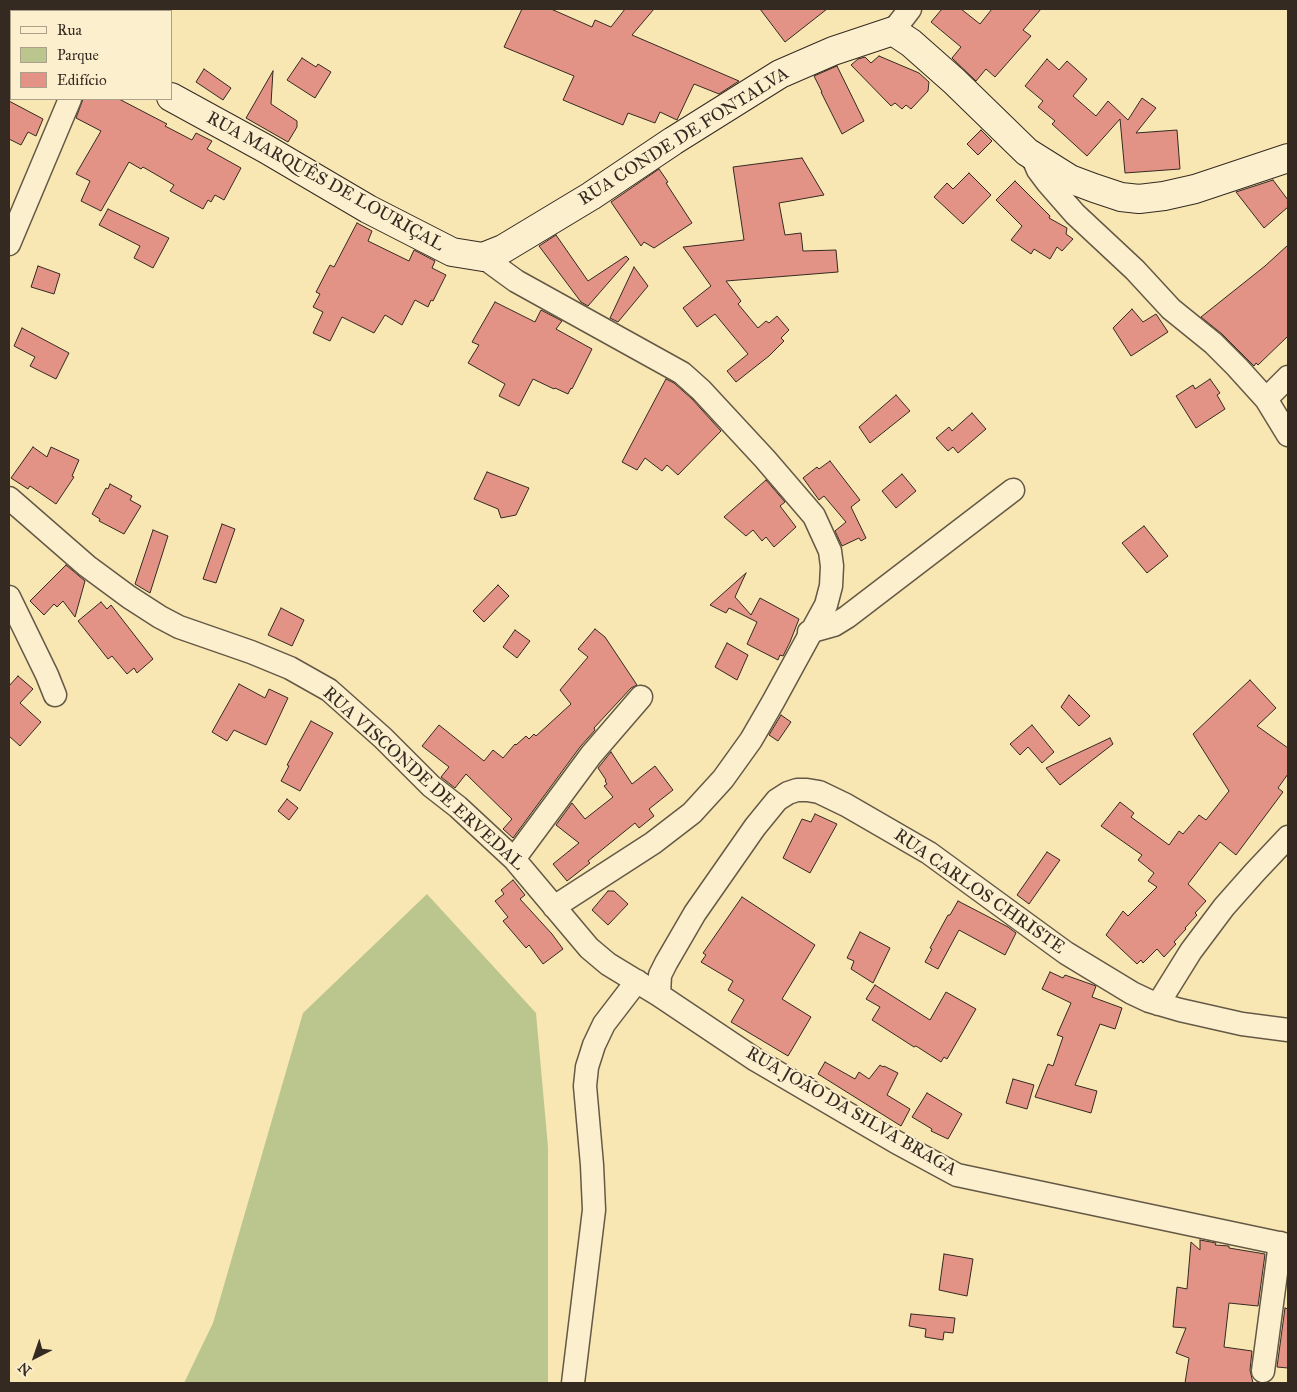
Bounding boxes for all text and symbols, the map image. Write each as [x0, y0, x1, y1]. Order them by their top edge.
legend [10, 10, 172, 100]
text: Rua [57, 21, 82, 39]
text: Parque [57, 46, 99, 64]
street label: RUA CONDE DE FONTALVA [575, 63, 793, 211]
text: Edifício [57, 71, 107, 89]
street label: RUA MARQUÊS DE LOURIÇAL [203, 108, 447, 256]
street label: RUA VISCONDE DE ERVEDAL [318, 683, 528, 875]
street label: RUA CARLOS CHRISTE [889, 825, 1069, 959]
street label: RUA JOÃO DA SILVA BRAGA [742, 1043, 960, 1181]
north arrow [10, 1332, 60, 1382]
text: N [15, 1358, 35, 1379]

